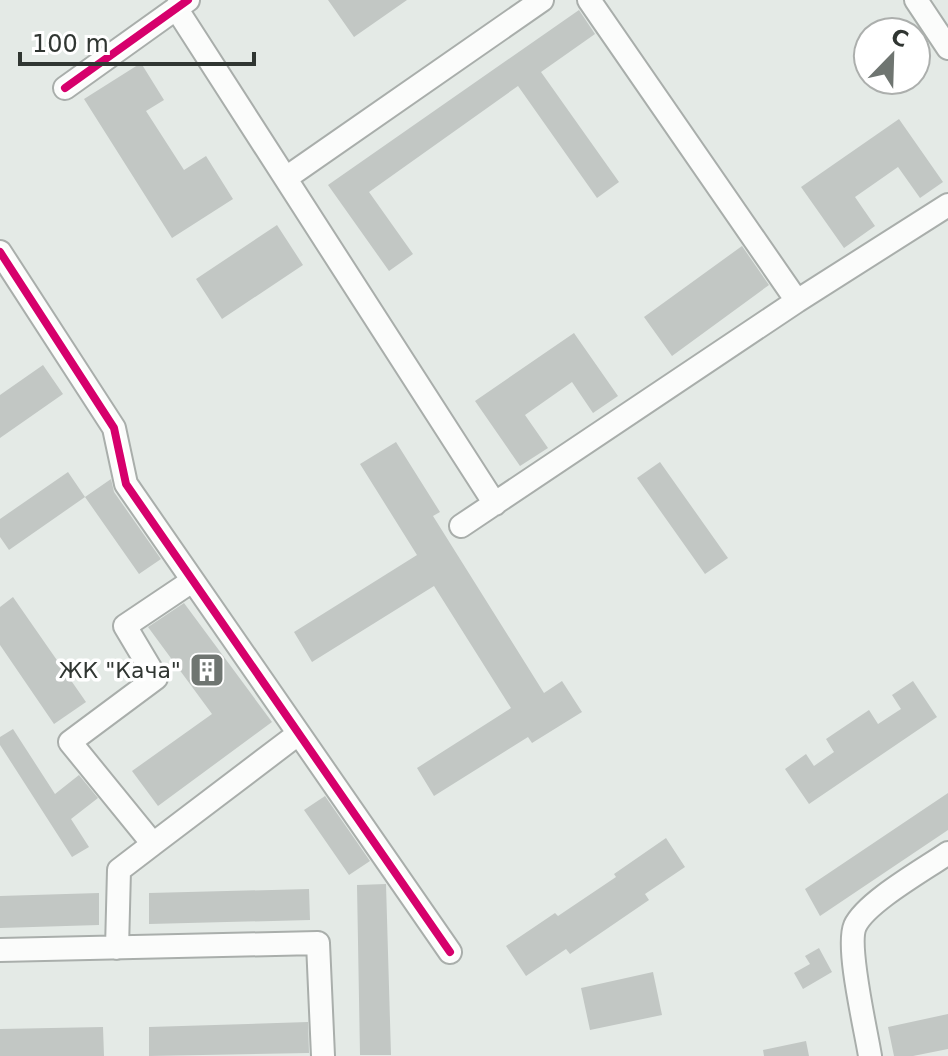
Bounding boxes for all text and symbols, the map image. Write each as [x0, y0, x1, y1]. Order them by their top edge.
scale bar [20, 16, 254, 66]
north arrow [852, 16, 932, 96]
text: С [887, 23, 912, 53]
text: 100 m [32, 30, 109, 58]
building icon: ЖК "Кача" [188, 651, 226, 689]
place label: ЖК "Кача" [59, 658, 181, 683]

